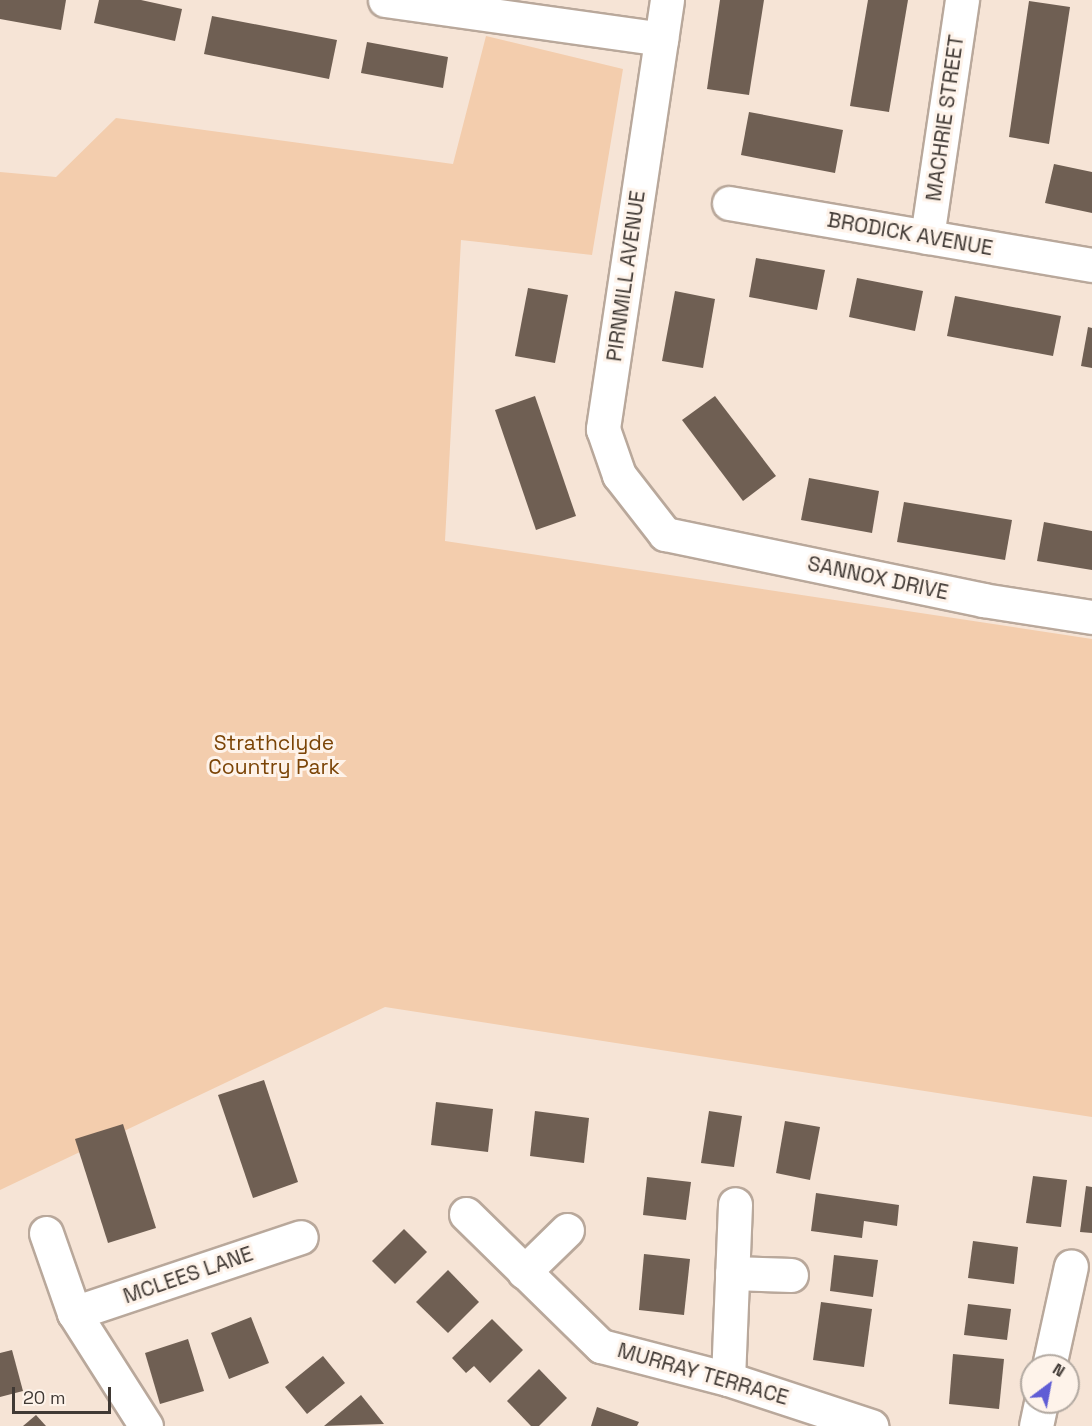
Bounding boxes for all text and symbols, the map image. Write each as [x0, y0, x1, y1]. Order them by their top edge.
street label: MACHRIE STREET [921, 33, 969, 203]
street label: PIRNMILL AVENUE [601, 188, 651, 364]
street label: BRODICK AVENUE [825, 207, 995, 261]
street label: SANNOX DRIVE [805, 551, 951, 605]
park label: Strathclyde Country Park [208, 730, 340, 780]
street label: MCLEES LANE [120, 1241, 256, 1309]
street label: MURRAY TERRACE [614, 1337, 792, 1411]
north arrow [1020, 1354, 1080, 1414]
text: N [1049, 1358, 1069, 1382]
scale bar [15, 1375, 114, 1413]
text: 20 m [23, 1386, 66, 1409]

